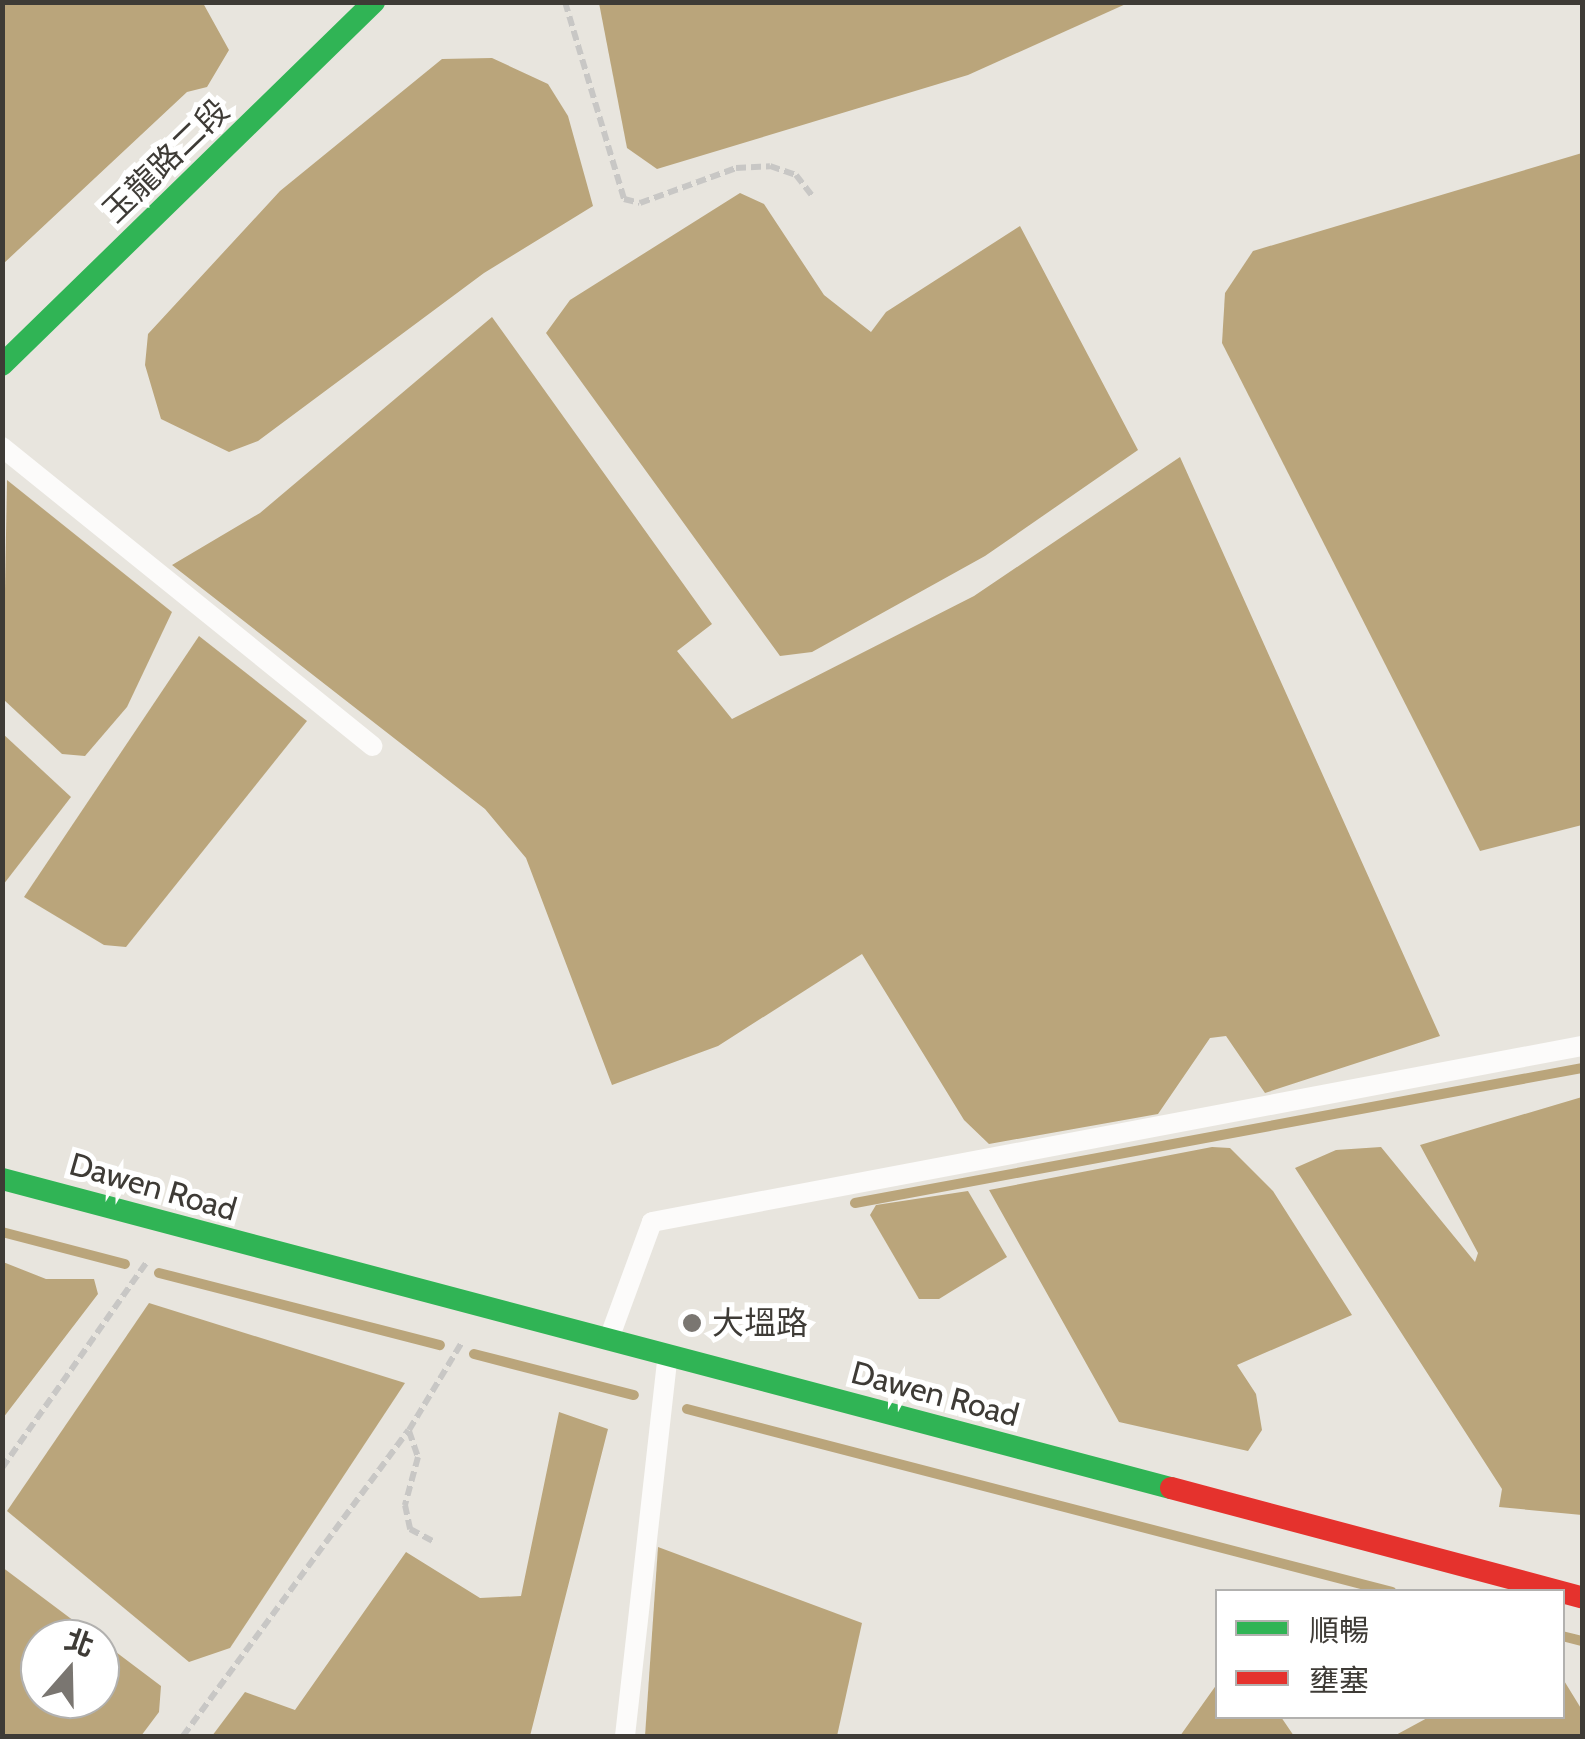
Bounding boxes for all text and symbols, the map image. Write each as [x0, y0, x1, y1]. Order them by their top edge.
street label: 玉龍路二段 [95, 92, 237, 230]
street label: Dawen Road [65, 1145, 241, 1229]
place label: 大塭路 [712, 1304, 808, 1342]
marker: 大塭路 [681, 1312, 703, 1334]
street label: Dawen Road [847, 1353, 1023, 1435]
legend [1215, 1589, 1565, 1719]
text: 順暢 [1309, 1612, 1369, 1649]
north arrow [20, 1619, 120, 1719]
text: 北 [61, 1622, 99, 1663]
text: 壅塞 [1309, 1662, 1369, 1699]

